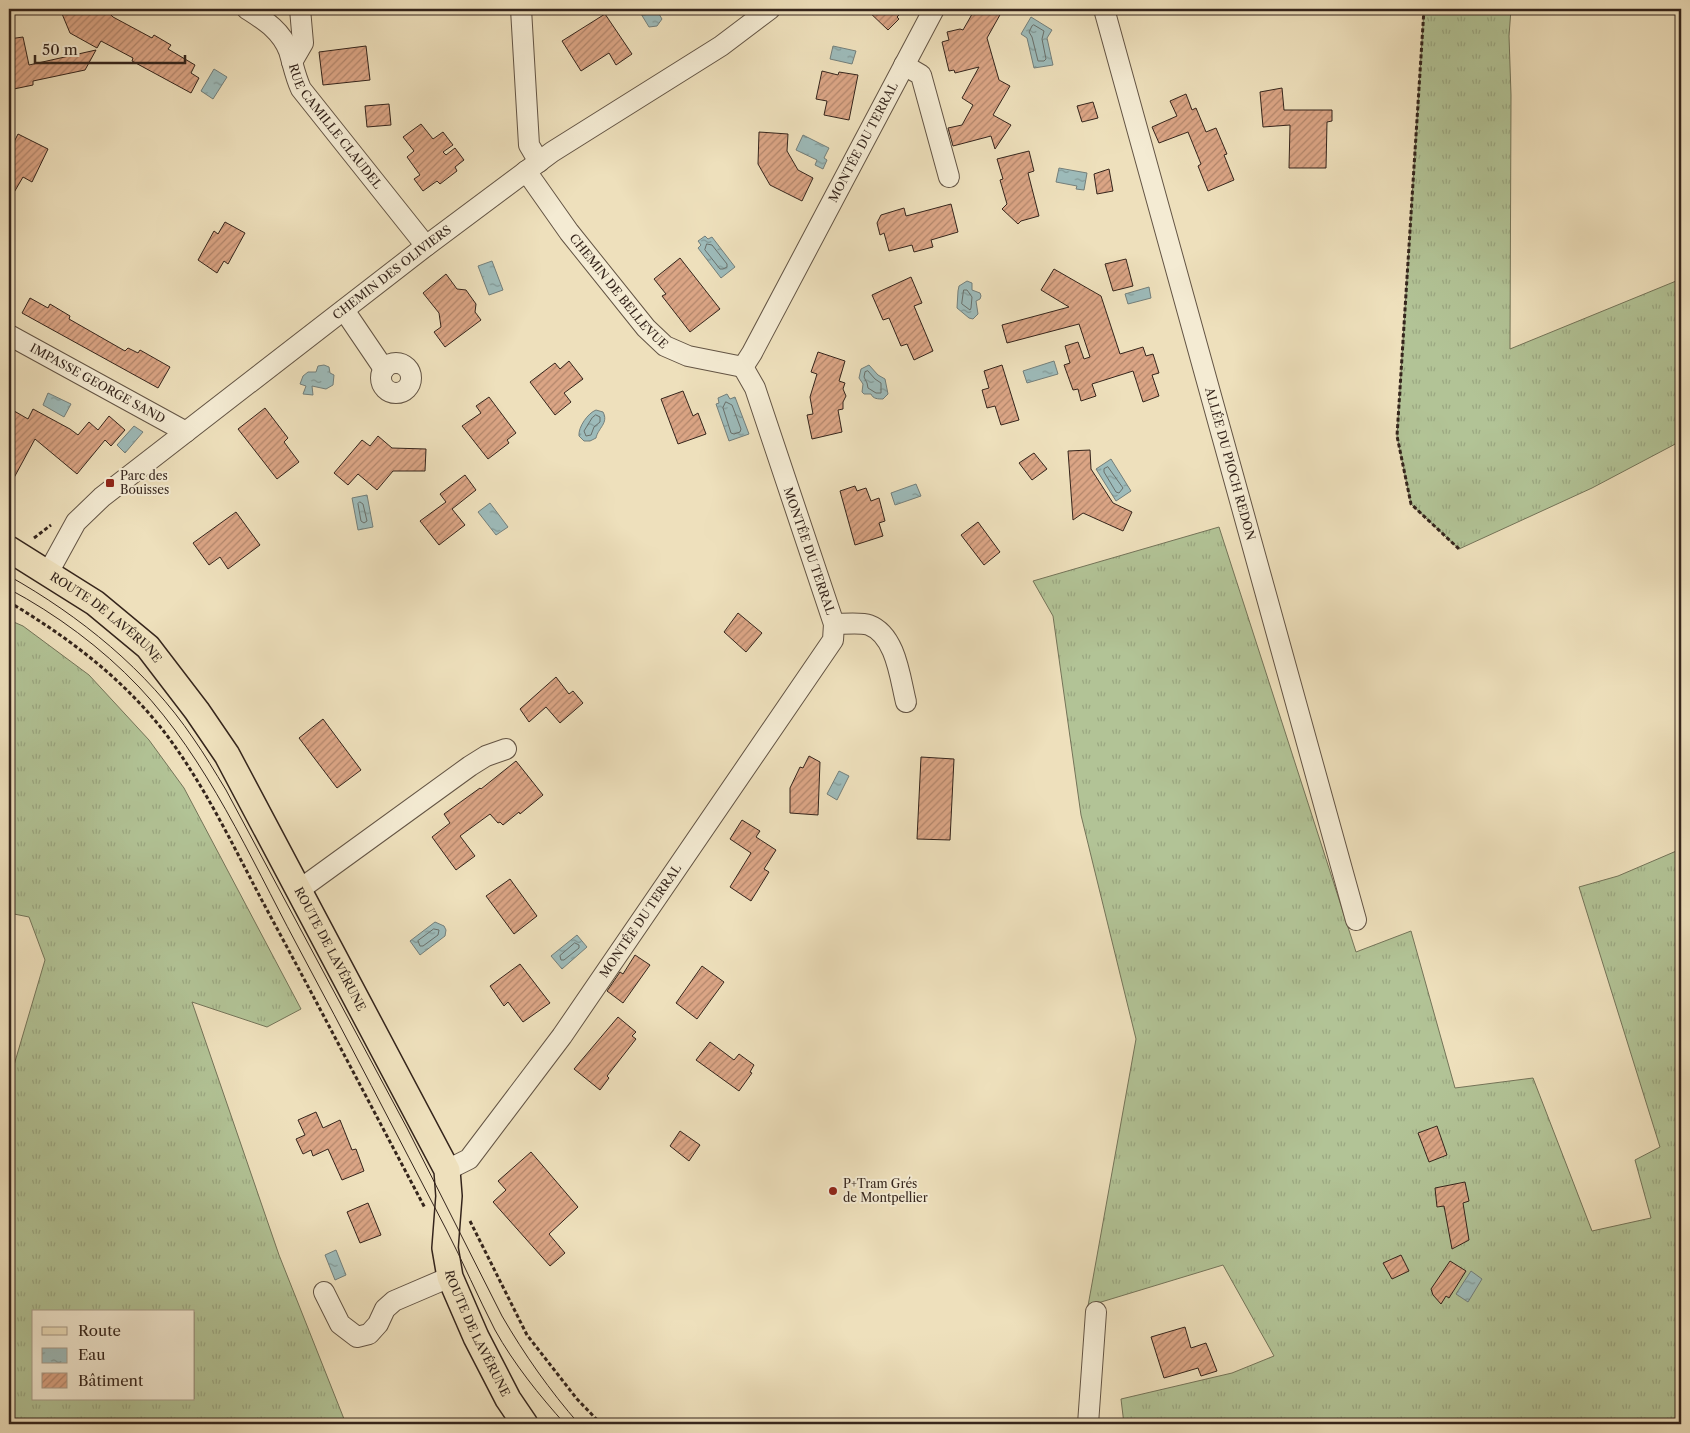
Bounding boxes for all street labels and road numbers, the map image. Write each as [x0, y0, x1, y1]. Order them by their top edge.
street label: RUE CAMILLE CLAUDEL [286, 62, 386, 192]
street label: MONTÉE DU TERRAL [825, 79, 901, 205]
street label: CHEMIN DES OLIVIERS [329, 222, 454, 323]
street label: CHEMIN DE BELLEVUE [566, 231, 671, 352]
street label: IMPASSE GEORGE SAND [28, 340, 168, 426]
street label: ALLÉE DU PIOCH REDON [1202, 385, 1259, 542]
street label: MONTÉE DU TERRAL [781, 485, 839, 617]
street label: ROUTE DE LAVÉRUNE [48, 569, 165, 665]
street label: MONTÉE DU TERRAL [596, 861, 684, 980]
street label: ROUTE DE LAVÉRUNE [291, 884, 369, 1013]
street label: ROUTE DE LAVÉRUNE [442, 1269, 513, 1399]

